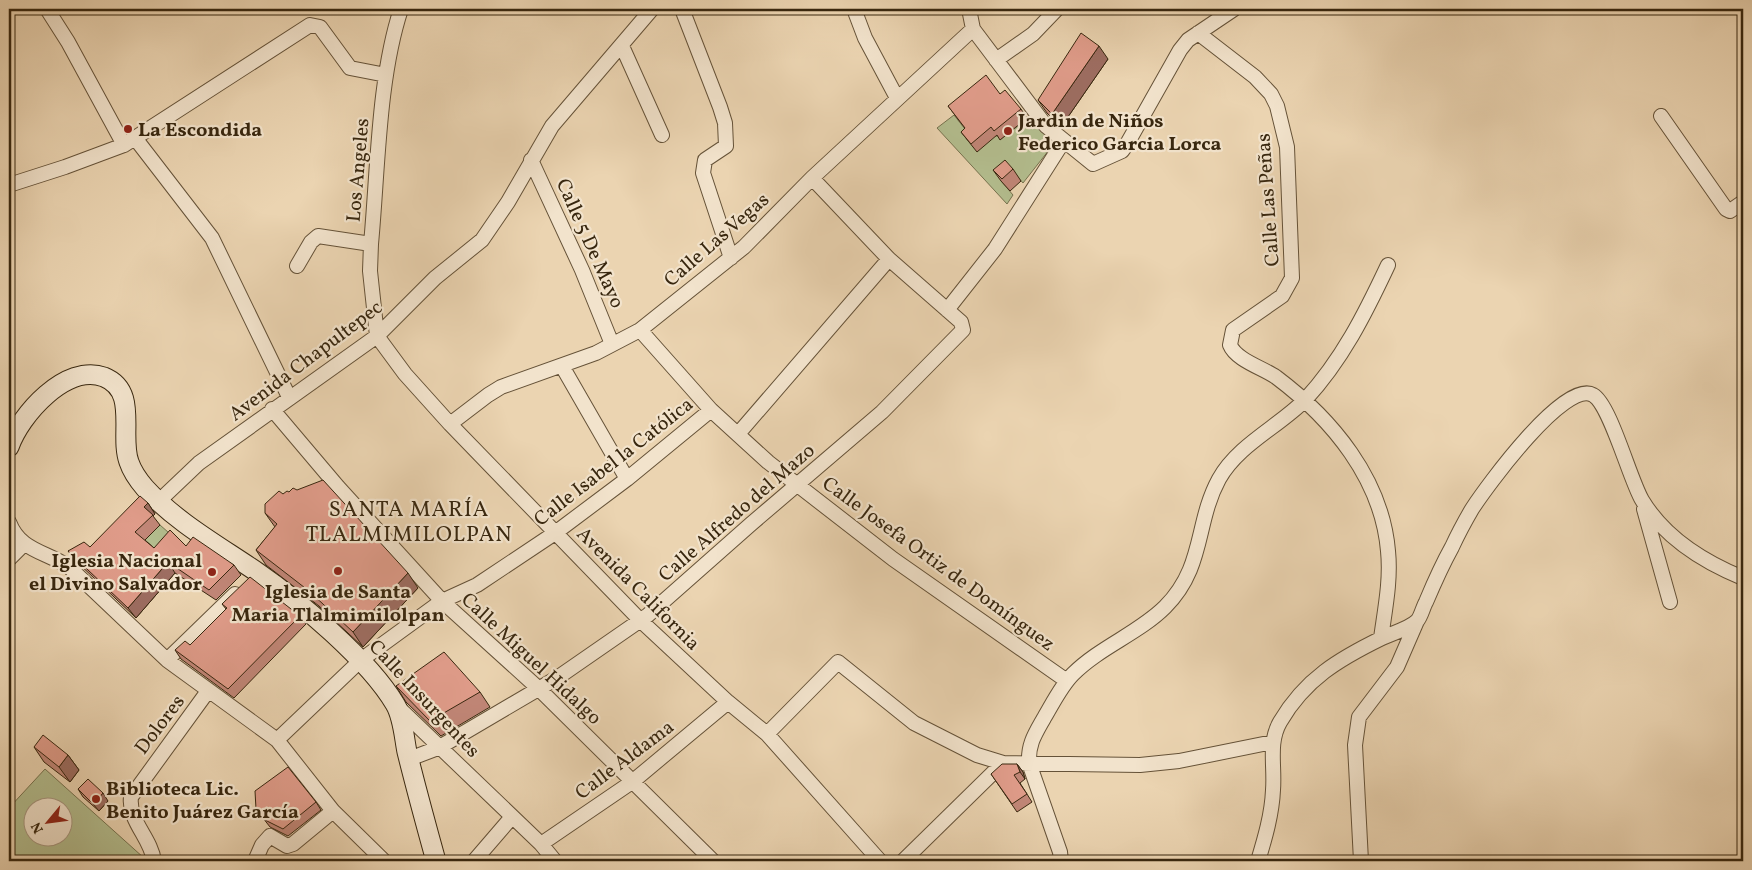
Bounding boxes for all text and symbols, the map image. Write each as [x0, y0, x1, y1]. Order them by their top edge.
place label: Jardin de Niños Federico Garcia Lorca [1017, 108, 1222, 159]
place label: La Escondida [138, 117, 262, 145]
street label: Los Angeles [341, 117, 377, 223]
marker: La Escondida [122, 123, 134, 135]
marker: Jardin de Niños Federico Garcia Lorca [1002, 125, 1014, 137]
street label: Calle Las Peñas [1250, 132, 1288, 267]
street label: Calle 5 De Mayo [548, 174, 630, 313]
street label: Calle Las Vegas [658, 187, 776, 294]
street label: Avenida Chapultepec [224, 294, 389, 429]
street label: Calle Isabel la Católica [529, 391, 700, 534]
street label: Calle Alfredo del Mazo [653, 438, 822, 589]
street label: Calle Josefa Ortiz de Domínguez [816, 471, 1060, 659]
district label: SANTA MARÍA TLALMIMILOLPAN [305, 495, 513, 551]
street label: Avenida California [569, 521, 706, 658]
place label: Iglesia Nacional el Divino Salvador [29, 548, 202, 599]
marker: Iglesia de Santa Maria Tlalmimilolpan [332, 565, 344, 577]
marker: Iglesia Nacional el Divino Salvador [206, 566, 218, 578]
place label: Iglesia de Santa Maria Tlalmimilolpan [231, 579, 445, 630]
street label: Calle Miguel Hidalgo [454, 587, 607, 732]
street label: Calle Insurgentes [361, 634, 486, 765]
street label: Dolores [129, 690, 192, 761]
street label: Calle Aldama [570, 714, 681, 807]
place label: Biblioteca Lic. Benito Juárez García [106, 776, 299, 827]
marker: Biblioteca Lic. Benito Juárez García [90, 793, 102, 805]
north arrow [22, 798, 72, 848]
text: N [27, 819, 49, 837]

